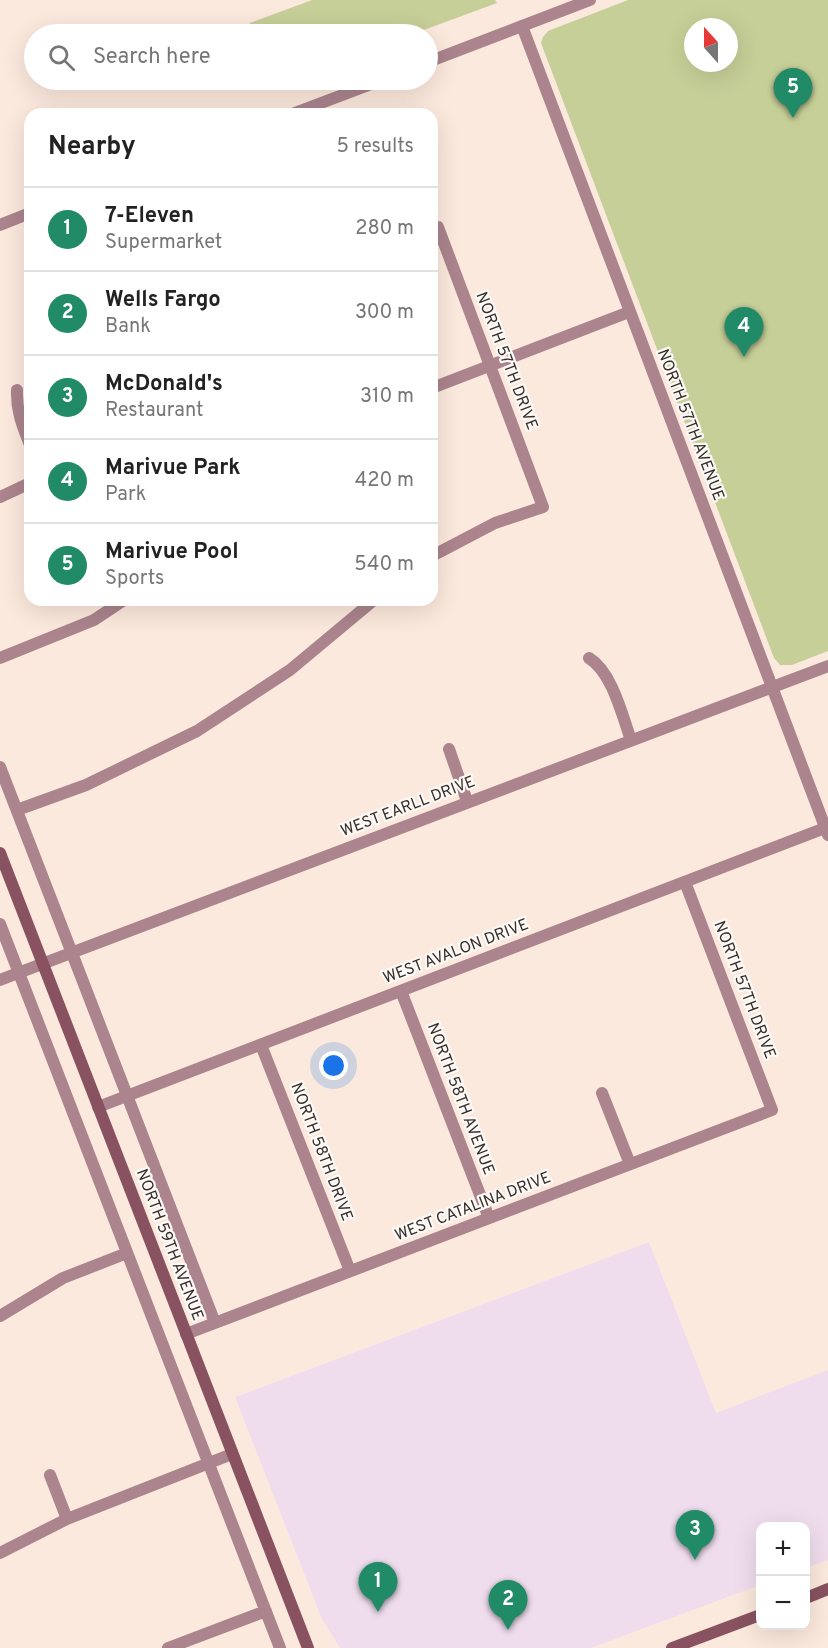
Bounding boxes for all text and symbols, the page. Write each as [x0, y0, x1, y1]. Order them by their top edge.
north arrow [684, 18, 738, 72]
search box [24, 24, 438, 90]
icon: search [45, 41, 78, 74]
text: Search here [93, 44, 211, 71]
pin: 5 [774, 68, 812, 118]
text: Nearby [48, 131, 136, 164]
text: 5 results [337, 134, 414, 160]
text: 7-Eleven [105, 203, 194, 230]
text: 1 [64, 216, 72, 242]
text: 280 m [355, 216, 414, 242]
text: Supermarket [105, 230, 222, 256]
text: Wells Fargo [105, 287, 221, 314]
street label: NORTH 57TH DRIVE [471, 289, 541, 433]
text: 2 [61, 300, 74, 326]
text: 300 m [355, 300, 414, 326]
pin: 4 [724, 308, 764, 357]
text: Bank [105, 314, 151, 340]
street label: NORTH 57TH AVENUE [652, 346, 728, 504]
text: McDonald's [105, 371, 223, 398]
text: 3 [62, 384, 74, 410]
text: 310 m [360, 384, 414, 410]
text: Restaurant [105, 398, 204, 424]
text: Marivue Park [105, 455, 241, 482]
text: 4 [61, 468, 74, 494]
text: 420 m [355, 468, 414, 494]
text: Park [105, 482, 146, 508]
text: Marivue Pool [105, 539, 239, 566]
text: 5 [61, 552, 74, 578]
text: 540 m [354, 552, 414, 578]
text: Sports [105, 566, 165, 592]
street label: WEST EARLL DRIVE [338, 772, 478, 842]
street label: WEST AVALON DRIVE [381, 915, 531, 989]
street label: NORTH 57TH DRIVE [709, 918, 779, 1062]
street label: NORTH 58TH AVENUE [422, 1020, 498, 1178]
your location [319, 1051, 348, 1080]
street label: NORTH 58TH DRIVE [285, 1080, 357, 1224]
street label: NORTH 59TH AVENUE [131, 1166, 207, 1324]
street label: WEST CATALINA DRIVE [392, 1168, 554, 1246]
pin: 3 [676, 1510, 714, 1560]
map controls [756, 1522, 810, 1630]
button: + [756, 1522, 810, 1576]
pin: 1 [358, 1562, 398, 1612]
button: − [756, 1576, 810, 1630]
pin: 2 [488, 1580, 528, 1630]

